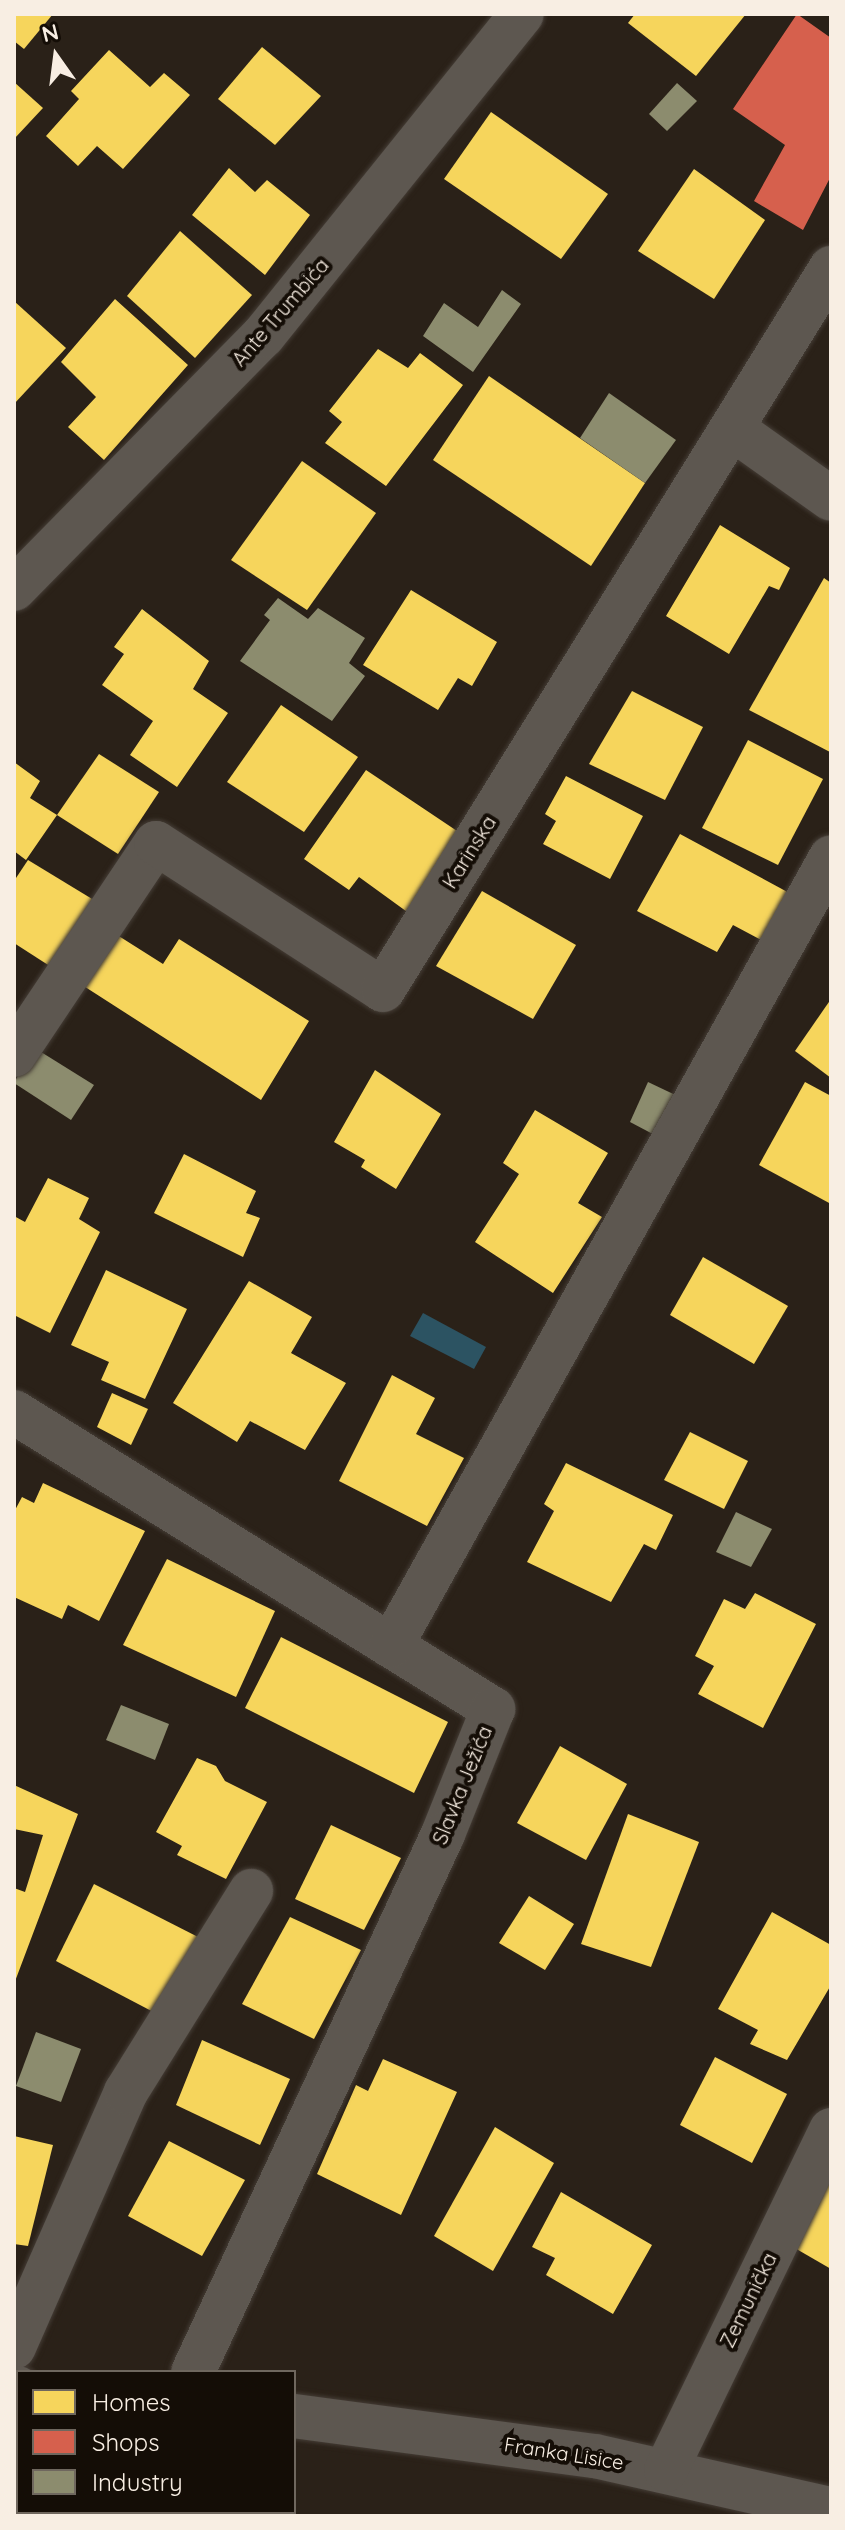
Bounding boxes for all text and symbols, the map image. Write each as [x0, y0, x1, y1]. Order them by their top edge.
north arrow [16, 16, 96, 96]
text: N [39, 17, 61, 48]
street label: Ante Trumbića [227, 253, 333, 371]
street label: Karinska [437, 811, 501, 893]
street label: Slavka Ježića [427, 1722, 497, 1848]
street label: Zemunička [715, 2249, 781, 2351]
legend [16, 2370, 296, 2514]
text: Homes [92, 2387, 170, 2417]
text: Shops [92, 2427, 159, 2457]
street label: Franka Lisice [503, 2432, 625, 2474]
text: Industry [92, 2467, 183, 2497]

